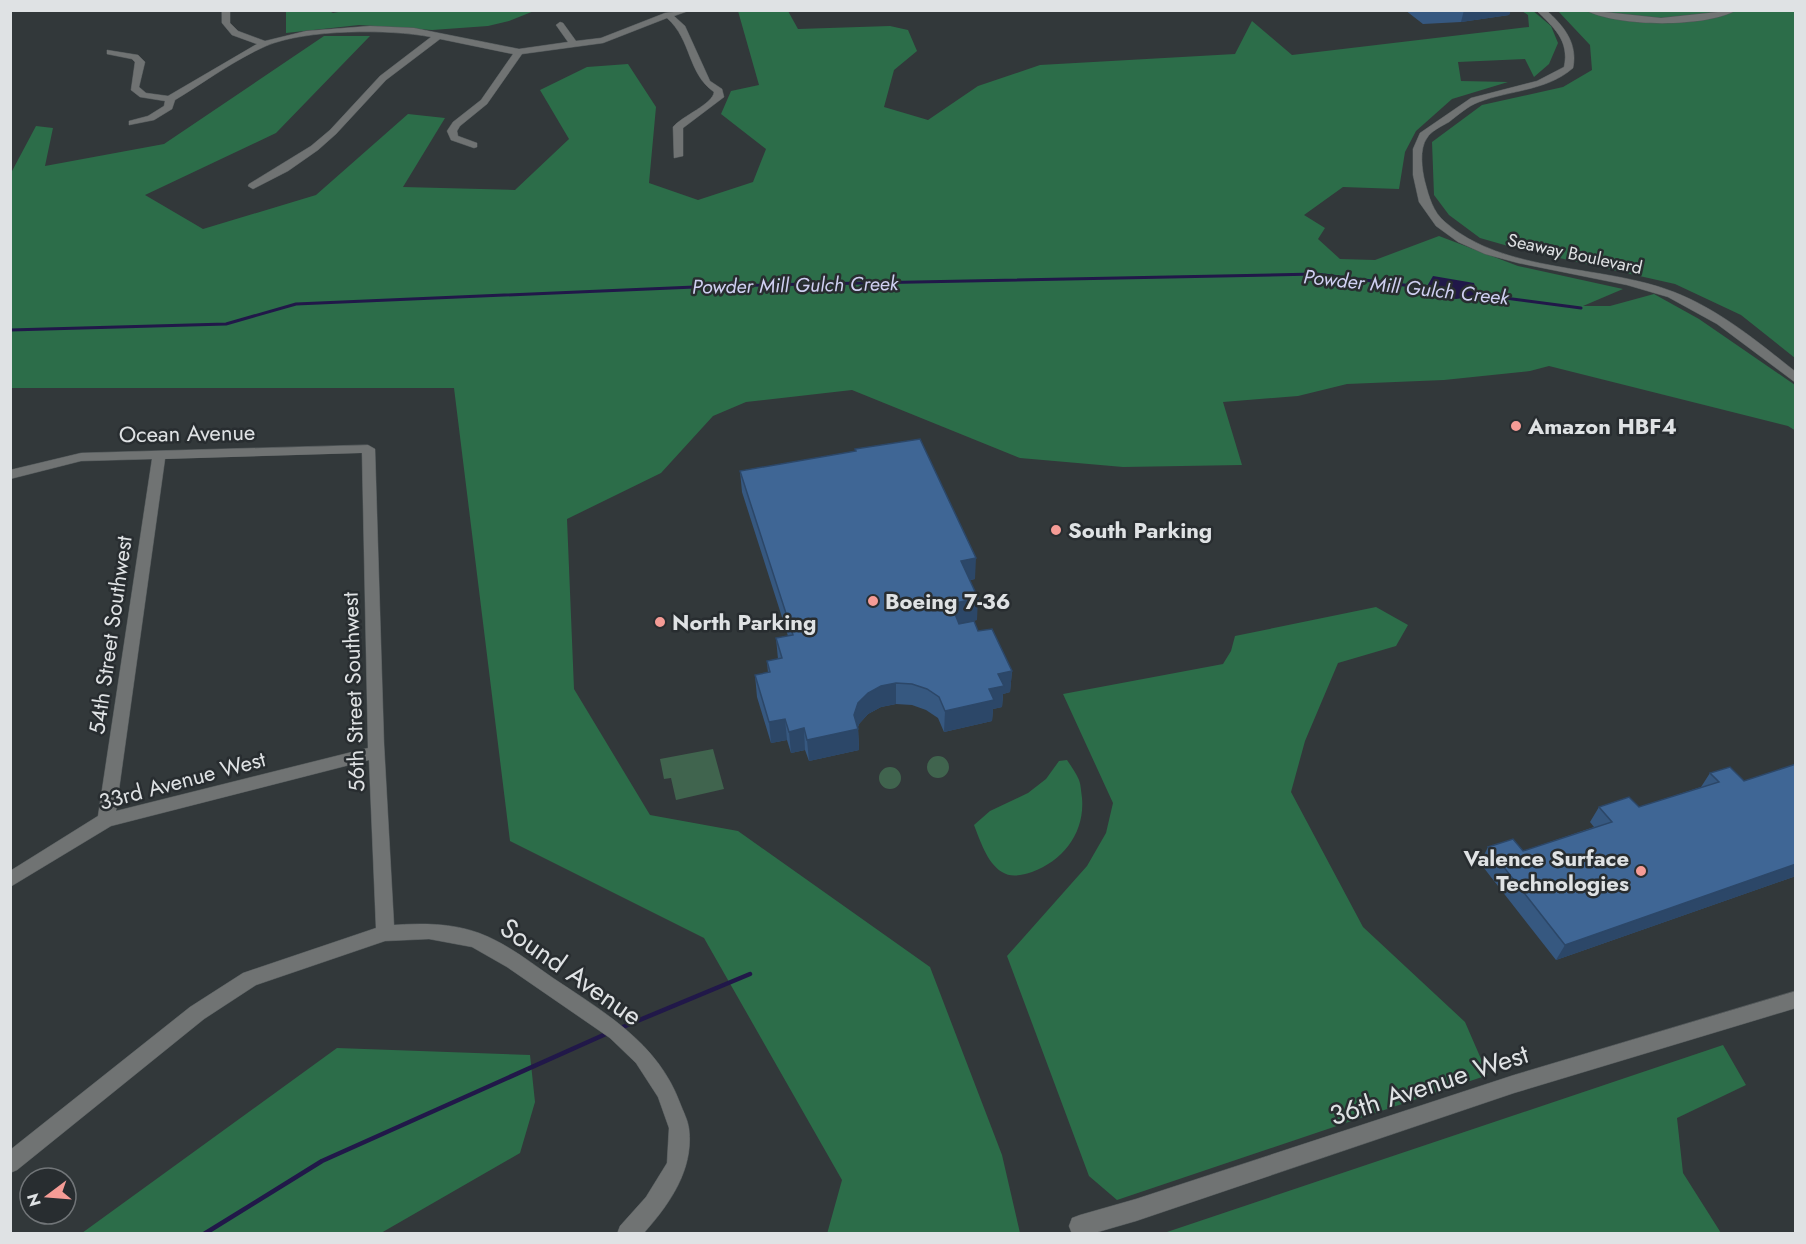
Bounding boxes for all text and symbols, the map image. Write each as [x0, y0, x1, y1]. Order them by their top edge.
street label: Seaway Boulevard [1505, 227, 1645, 281]
water label: Powder Mill Gulch Creek [1302, 262, 1512, 313]
water label: Powder Mill Gulch Creek [692, 269, 900, 302]
place label: Amazon HBF4 [1527, 410, 1677, 442]
street label: Ocean Avenue [118, 416, 256, 450]
marker: Amazon HBF4 [1509, 419, 1523, 433]
place label: South Parking [1068, 514, 1212, 546]
marker: South Parking [1049, 523, 1063, 537]
street label: 54th Street Southwest [80, 533, 140, 736]
place label: Boeing 7-36 [885, 585, 1010, 617]
street label: 56th Street Southwest [333, 591, 372, 793]
marker: Boeing 7-36 [866, 594, 880, 608]
place label: North Parking [672, 606, 816, 638]
marker: North Parking [653, 615, 667, 629]
street label: 33rd Avenue West [95, 742, 270, 818]
place label: Valence Surface Technologies [1463, 842, 1629, 899]
marker: Valence Surface Technologies [1634, 864, 1648, 878]
street label: Sound Avenue [492, 908, 650, 1035]
street label: 36th Avenue West [1324, 1034, 1534, 1135]
north arrow [18, 1166, 78, 1226]
text: N [21, 1191, 47, 1209]

